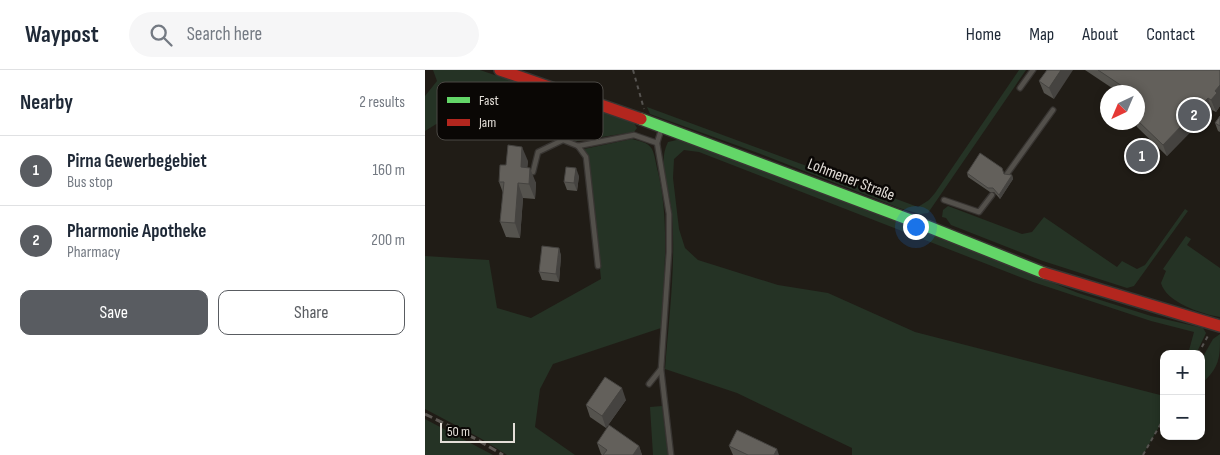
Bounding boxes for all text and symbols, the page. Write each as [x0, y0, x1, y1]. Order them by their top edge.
search box [129, 12, 479, 57]
text: Waypost [25, 20, 99, 49]
icon: search [147, 21, 175, 49]
text: Search here [187, 23, 262, 46]
text: Home [966, 24, 1001, 45]
text: Map [1029, 24, 1054, 45]
text: About [1082, 24, 1118, 45]
text: Contact [1146, 24, 1195, 45]
legend [437, 82, 603, 140]
north arrow [1100, 85, 1145, 130]
text: Nearby [20, 90, 73, 115]
text: Fast [479, 92, 499, 109]
text: 2 results [359, 93, 405, 112]
pin: 2 [1178, 96, 1210, 134]
text: Jam [478, 114, 496, 131]
pin: 1 [1126, 137, 1158, 175]
text: Pirna Gewerbegebiet [67, 150, 207, 173]
street label: Lohmener Straße [805, 155, 897, 205]
text: 1 [33, 161, 39, 180]
text: 160 m [372, 161, 405, 180]
text: Bus stop [67, 173, 113, 192]
your location [903, 214, 929, 240]
text: Pharmonie Apotheke [67, 220, 206, 243]
text: 2 [32, 231, 40, 250]
text: 200 m [371, 231, 405, 250]
text: Pharmacy [67, 243, 120, 262]
button: Save [20, 290, 208, 335]
button: Share [218, 290, 405, 335]
map controls [1160, 350, 1205, 440]
button: + [1160, 350, 1205, 395]
button: − [1160, 395, 1205, 440]
scale bar [440, 420, 515, 443]
text: 50 m [447, 423, 470, 440]

